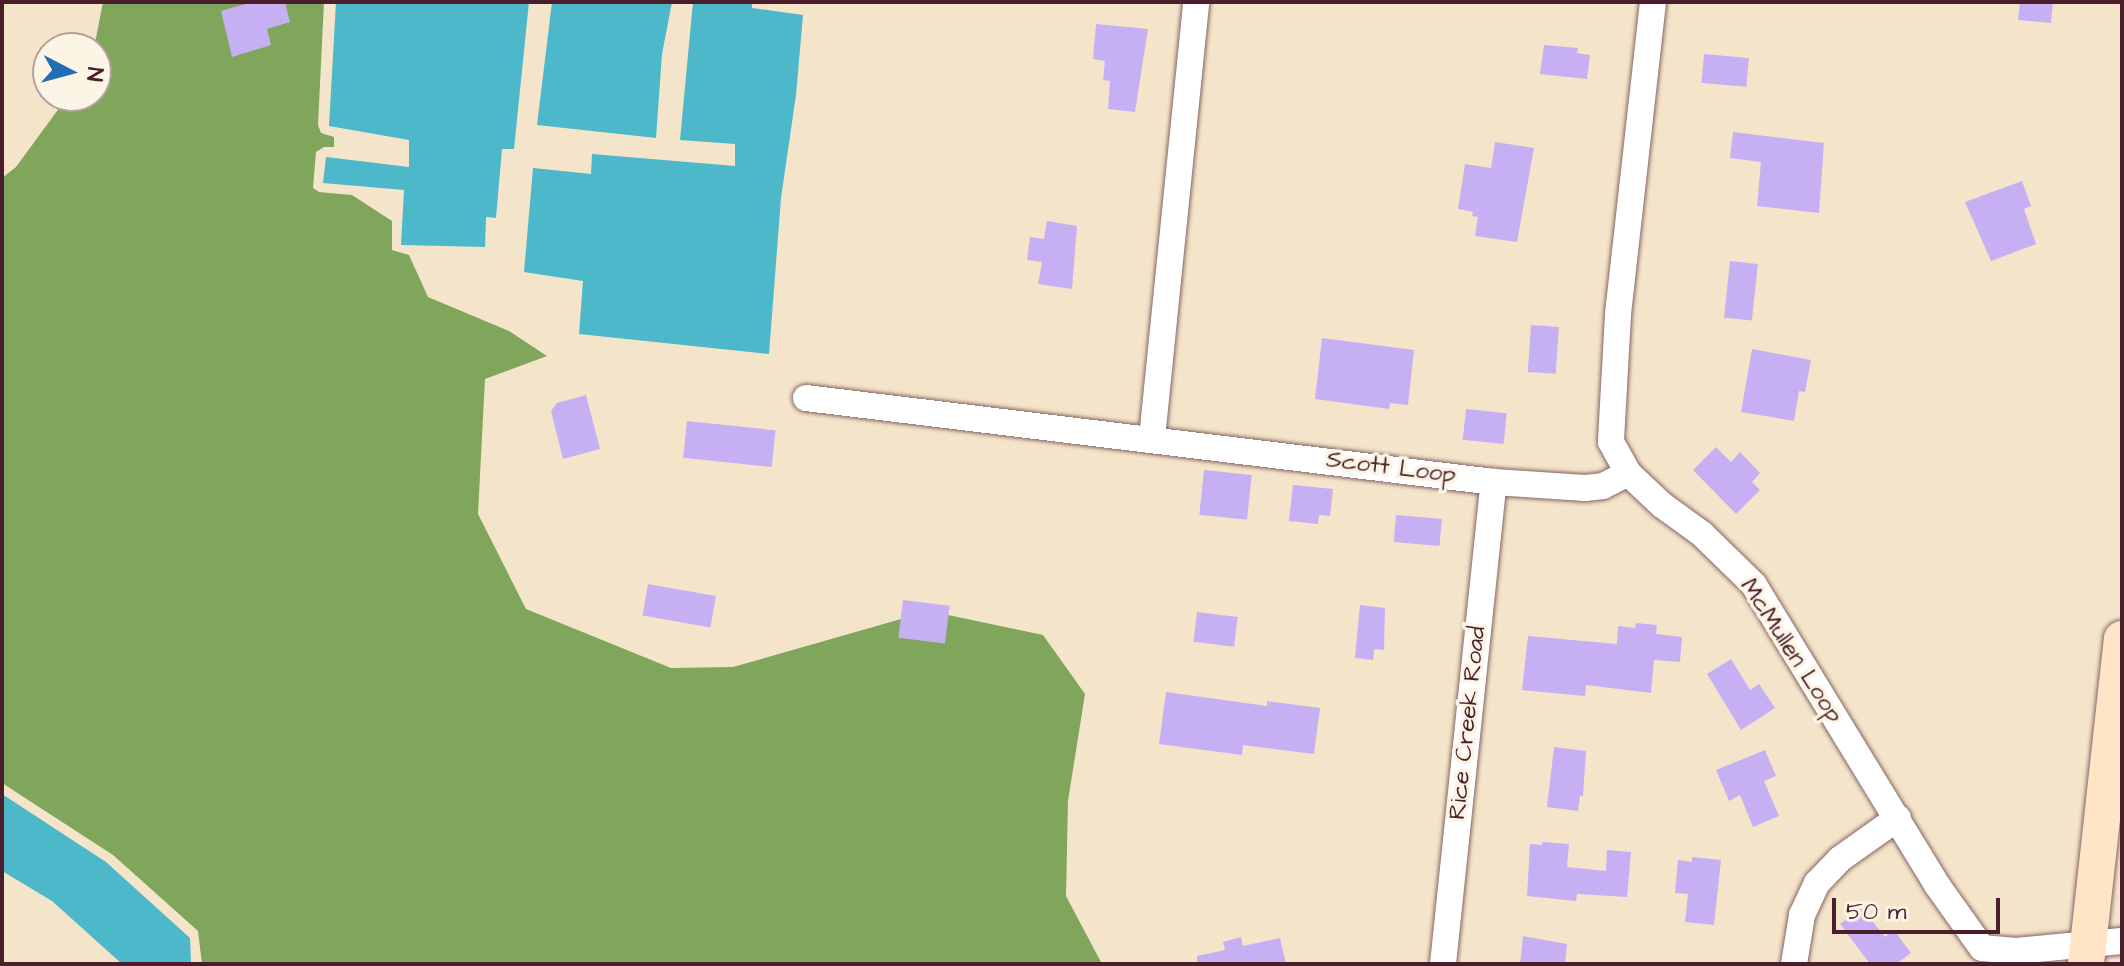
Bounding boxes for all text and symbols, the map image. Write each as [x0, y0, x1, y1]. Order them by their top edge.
north arrow [32, 32, 112, 112]
text: N [78, 66, 111, 83]
street label: Scott Loop [1325, 446, 1457, 490]
street label: McMullen Loop [1734, 573, 1848, 729]
street label: Rice Creek Road [1444, 625, 1492, 821]
scale bar [1836, 882, 2004, 932]
text: 50 m [1846, 895, 1906, 929]

